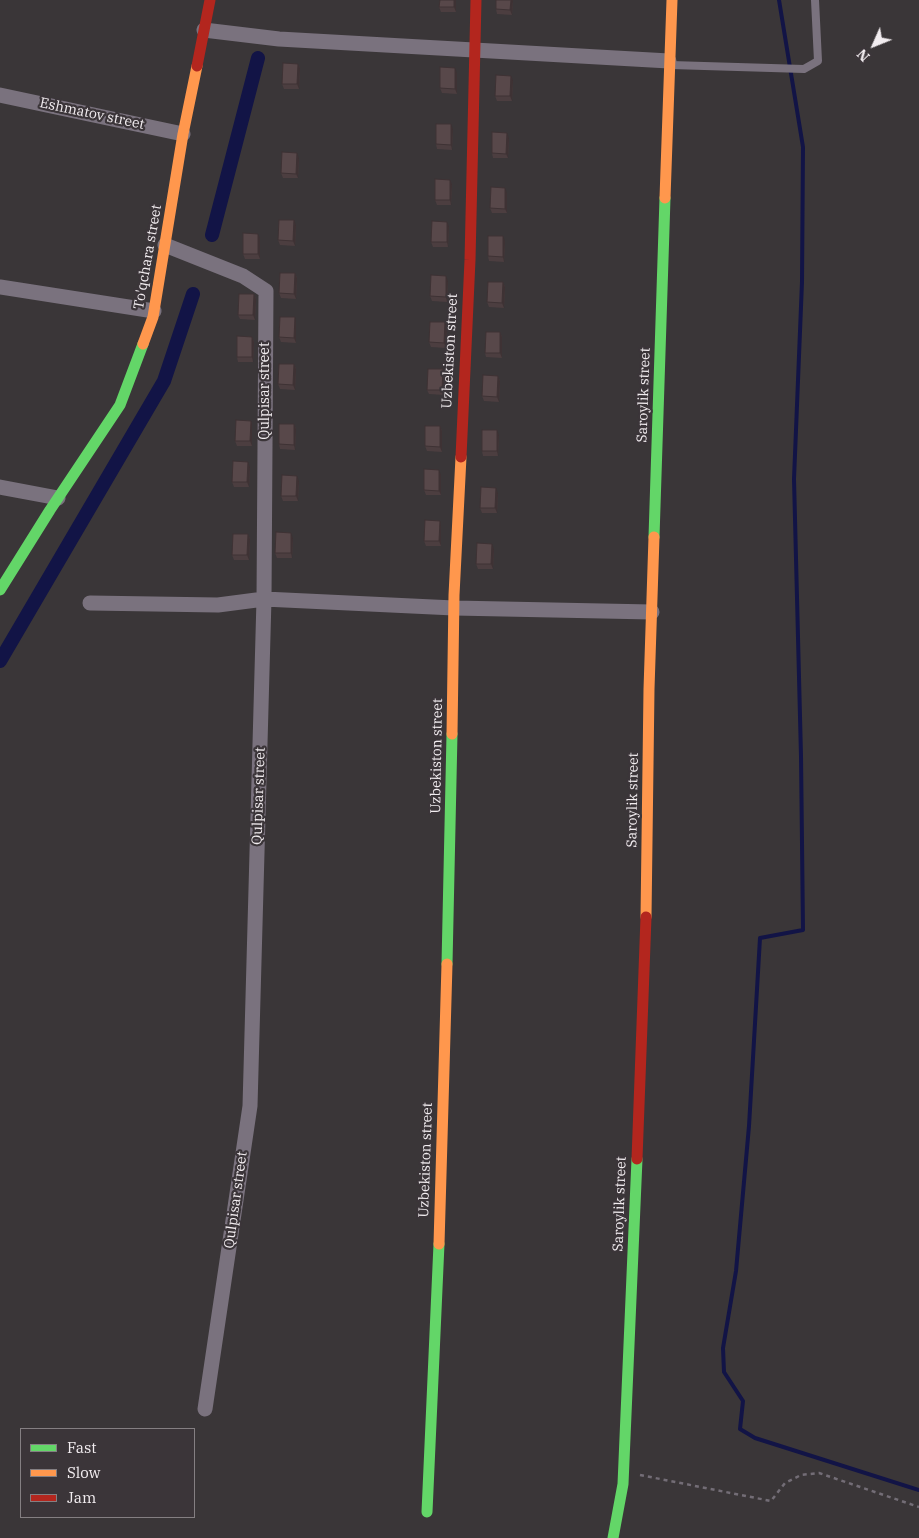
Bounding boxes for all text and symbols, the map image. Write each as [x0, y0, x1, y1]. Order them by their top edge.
north arrow [849, 20, 899, 70]
text: N [853, 45, 874, 66]
street label: Eshmatov street [38, 95, 146, 133]
street label: To'qchara street [131, 203, 165, 311]
street label: Uzbekiston street [439, 293, 461, 409]
street label: Qulpisar street [257, 342, 273, 440]
street label: Saroylik street [634, 347, 654, 443]
street label: Uzbekiston street [428, 698, 446, 814]
street label: Qulpisar street [249, 747, 269, 845]
street label: Saroylik street [624, 752, 642, 848]
street label: Uzbekiston street [416, 1102, 436, 1218]
street label: Qulpisar street [221, 1150, 251, 1250]
street label: Saroylik street [610, 1156, 630, 1252]
legend [20, 1428, 195, 1518]
text: Fast [67, 1438, 97, 1457]
text: Slow [67, 1463, 100, 1482]
text: Jam [67, 1488, 96, 1507]

